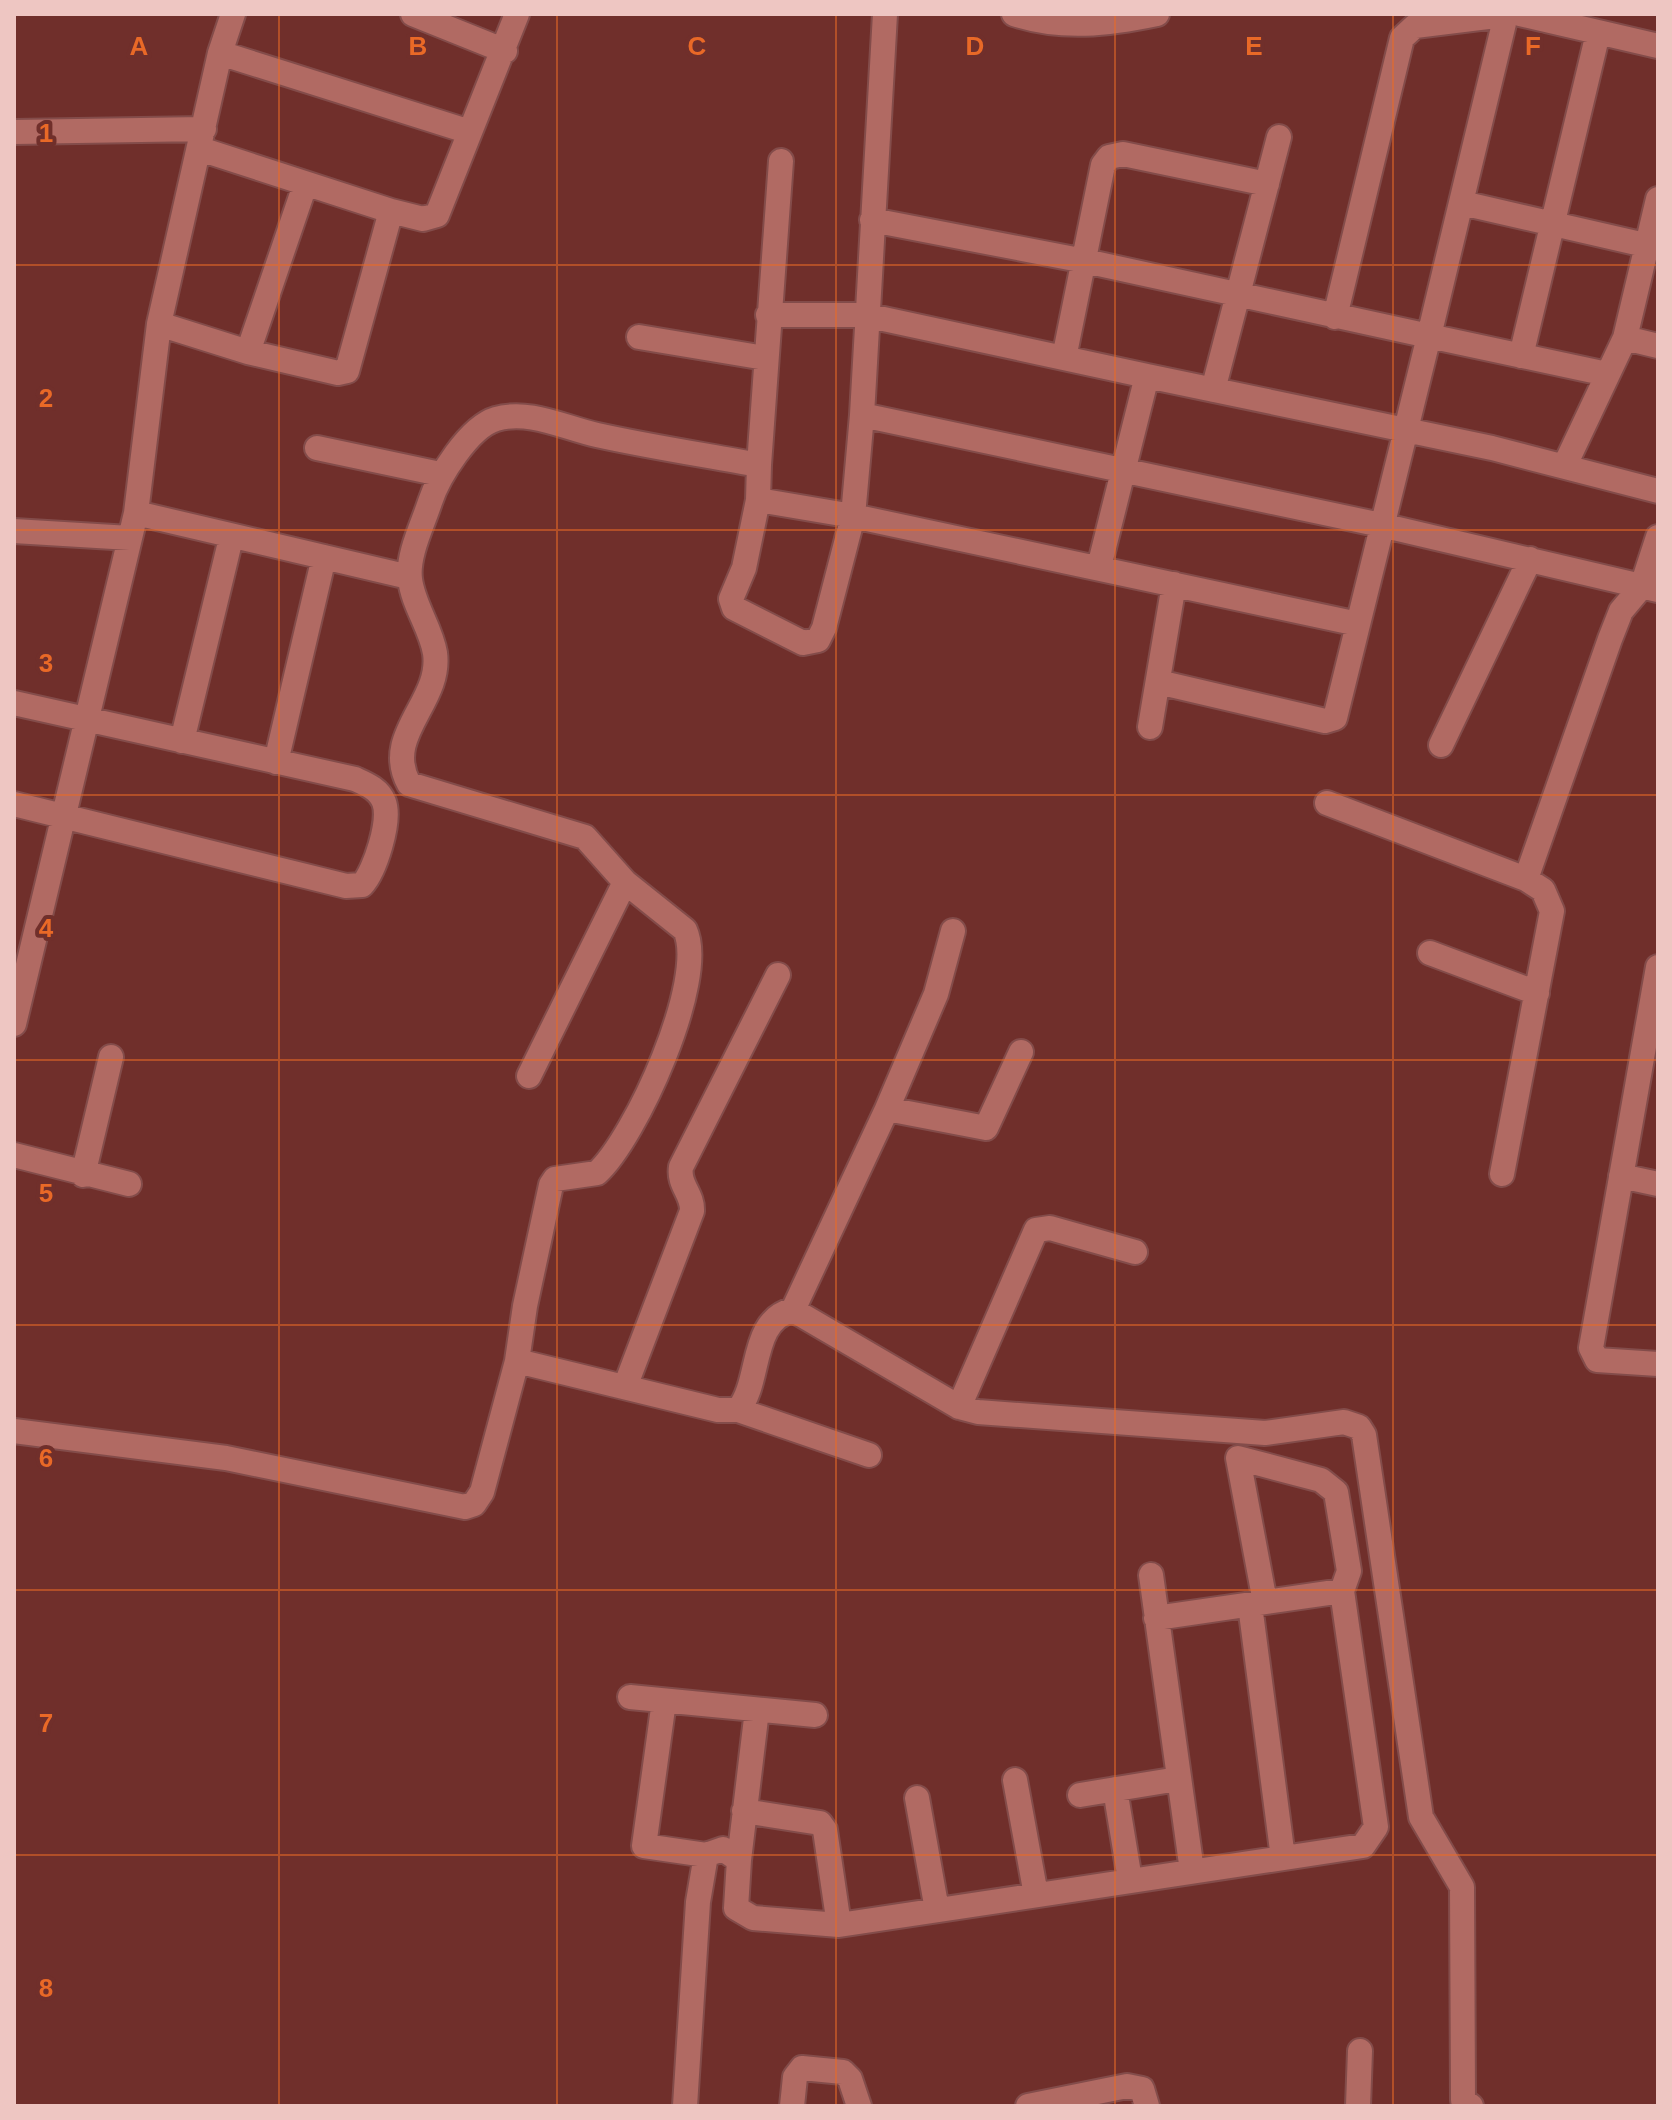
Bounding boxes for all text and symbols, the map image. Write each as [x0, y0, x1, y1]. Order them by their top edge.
text: A [130, 31, 149, 61]
text: B [409, 31, 427, 61]
text: C [688, 31, 707, 61]
text: D [966, 31, 984, 61]
text: E [1245, 31, 1263, 61]
text: F [1525, 31, 1541, 61]
text: 1 [39, 118, 53, 148]
text: 2 [39, 383, 53, 413]
text: 3 [39, 648, 53, 678]
text: 4 [39, 913, 54, 943]
text: 5 [39, 1178, 53, 1208]
text: 6 [39, 1443, 53, 1473]
text: 7 [39, 1708, 53, 1738]
text: 8 [39, 1973, 53, 2003]

